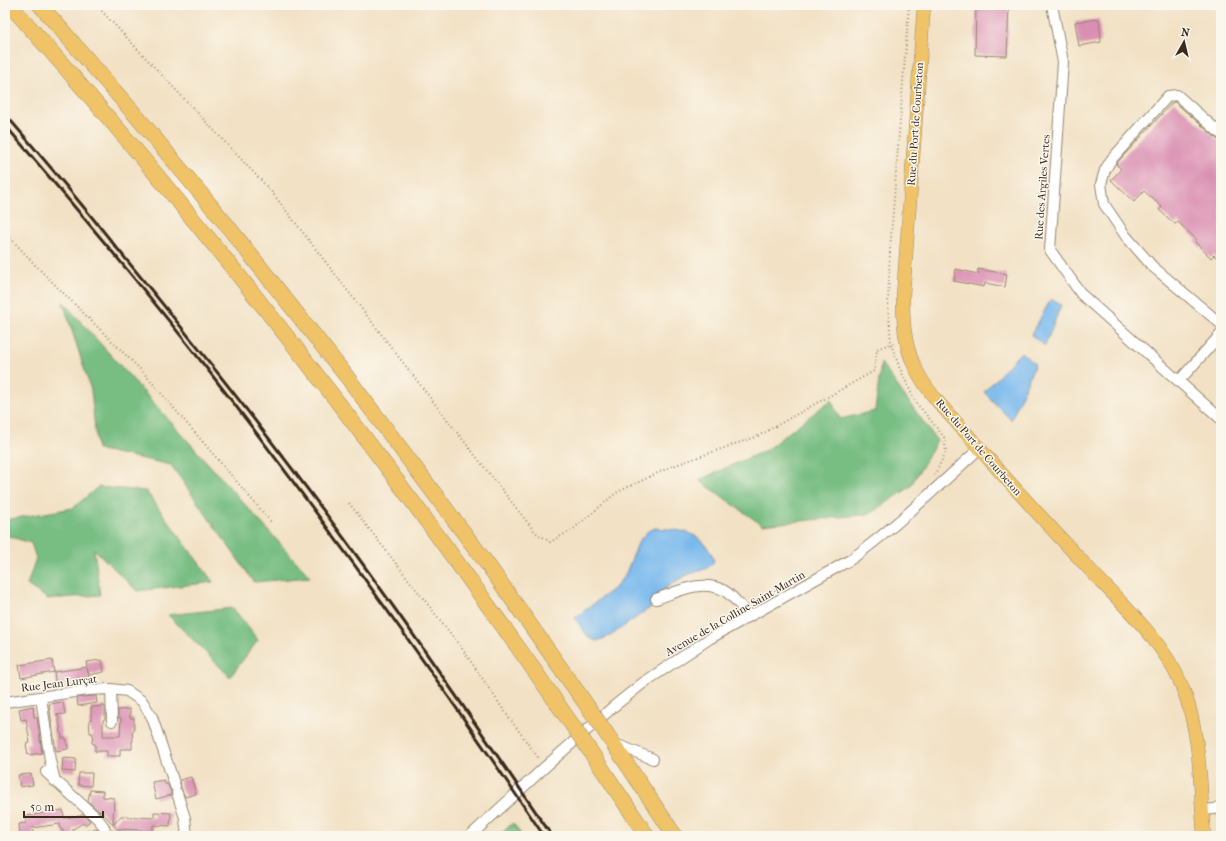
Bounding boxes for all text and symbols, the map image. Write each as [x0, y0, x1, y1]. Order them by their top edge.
north arrow [1164, 22, 1204, 62]
text: N [1180, 26, 1191, 40]
street label: Rue du Port de Courbeton [905, 61, 926, 186]
street label: Rue des Argiles Vertes [1032, 134, 1053, 240]
street label: Rue du Port de Courbeton [933, 396, 1025, 499]
street label: Avenue de la Colline Saint-Martin [662, 568, 808, 659]
street label: Rue Jean Lurçat [20, 672, 98, 695]
scale bar [24, 793, 103, 819]
text: 50 m [30, 800, 54, 814]

